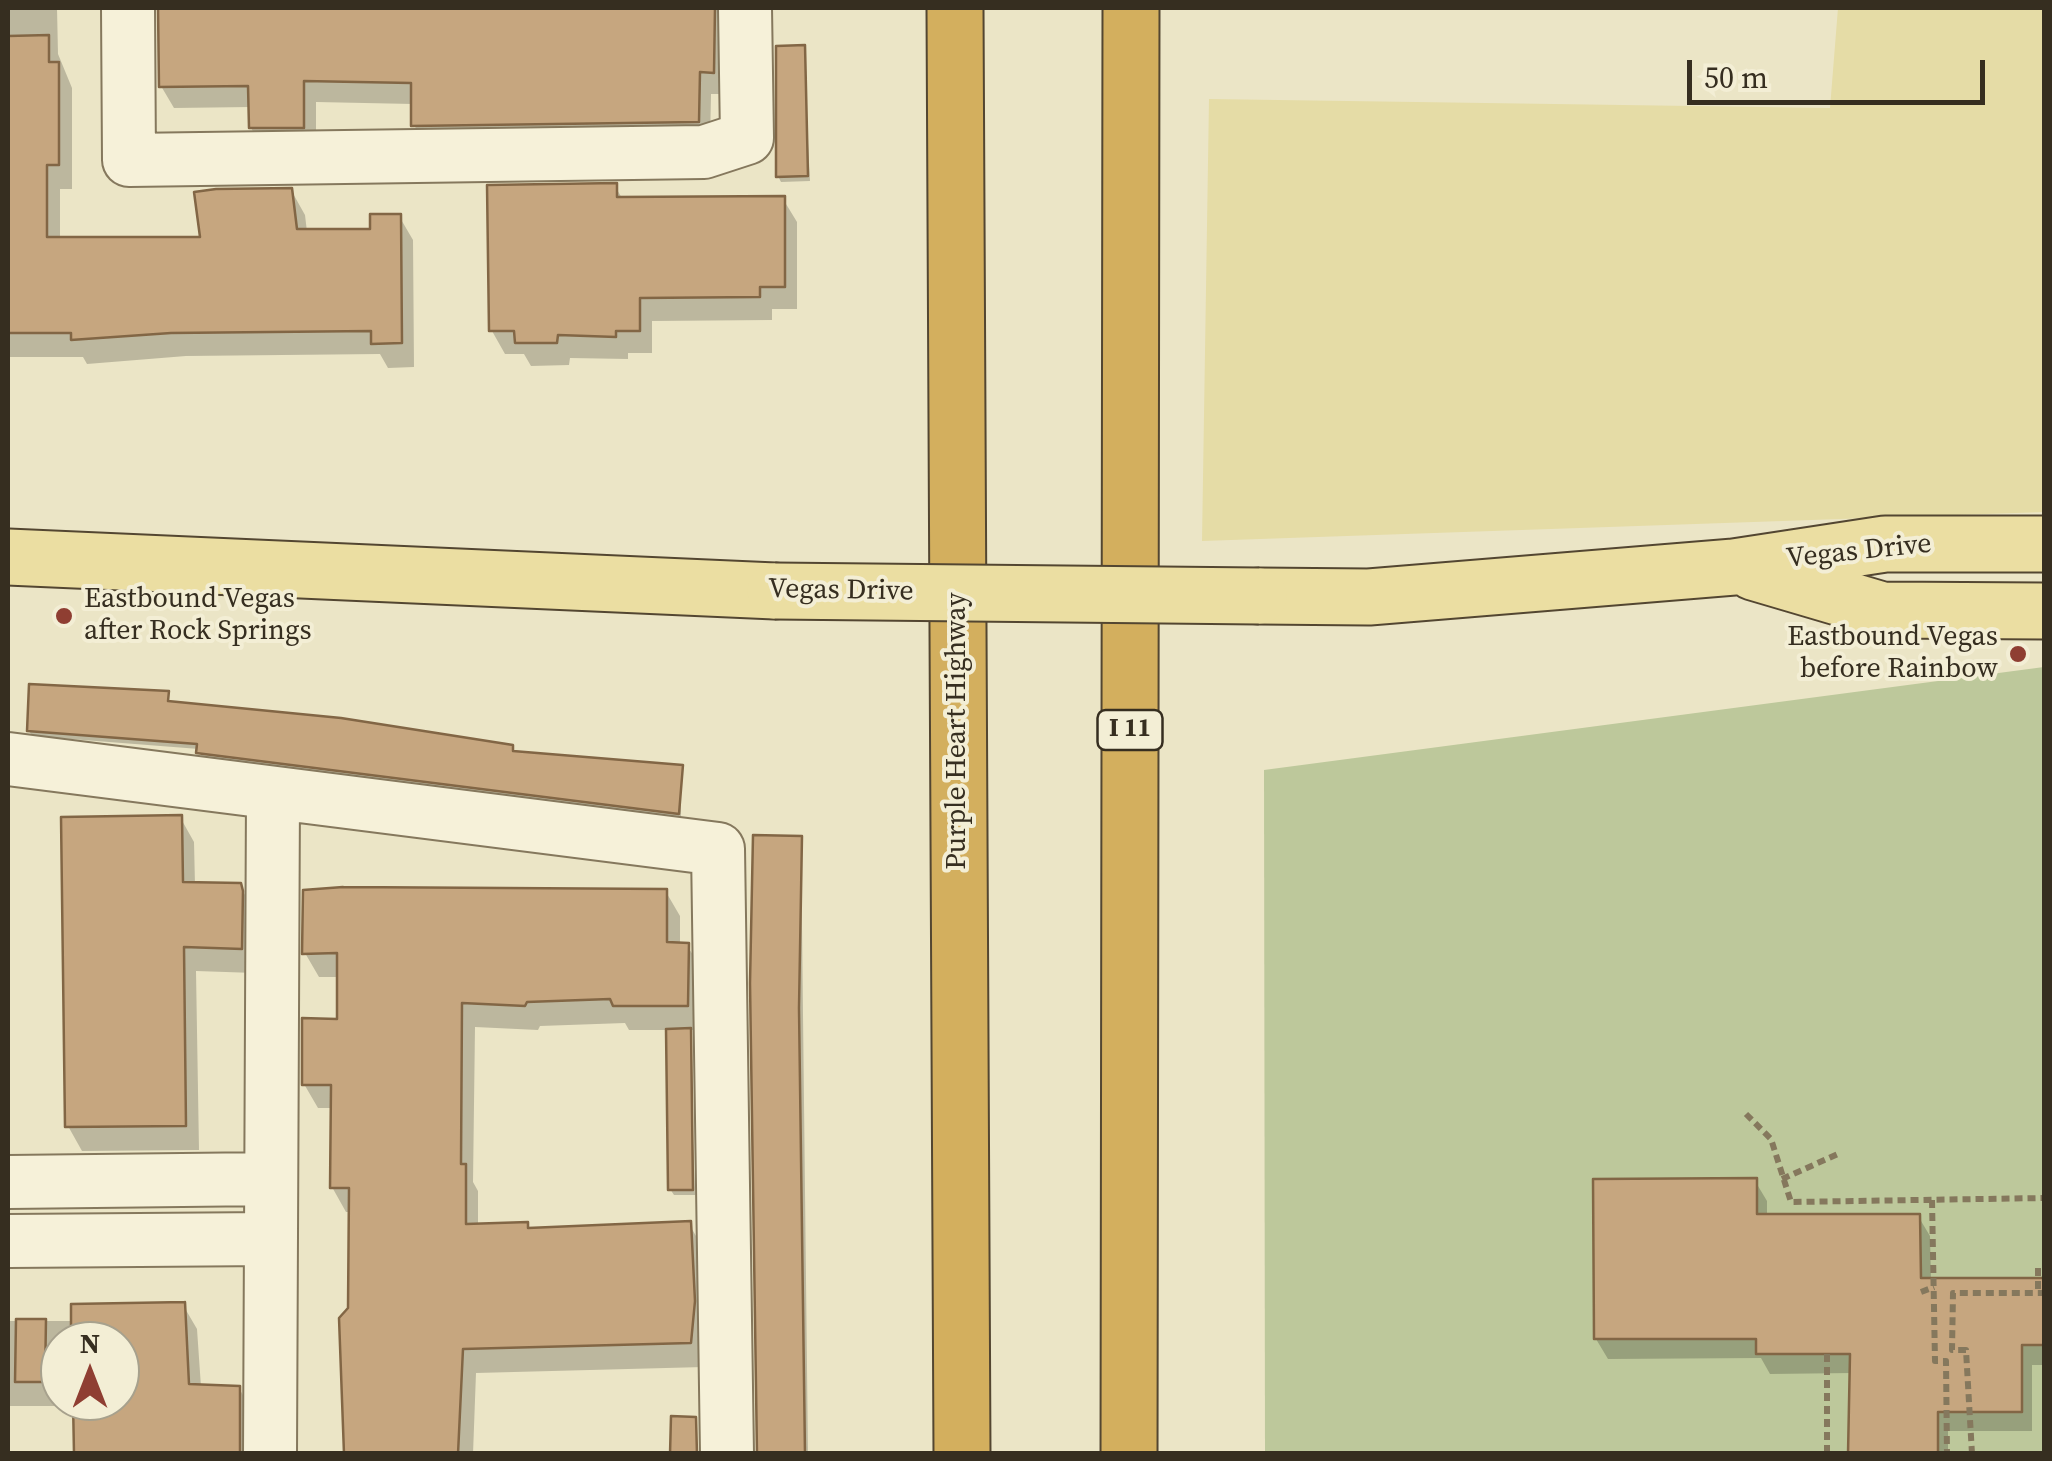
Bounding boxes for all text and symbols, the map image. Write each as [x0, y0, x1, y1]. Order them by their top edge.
scale bar [1692, 40, 1990, 102]
text: 50 m [1704, 57, 1768, 98]
street label: Vegas Drive [1785, 528, 1933, 576]
street label: Vegas Drive [768, 573, 914, 609]
place label: Eastbound Vegas after Rock Springs [84, 583, 312, 649]
street label: Purple Heart Highway [941, 592, 975, 870]
marker: Eastbound Vegas after Rock Springs [53, 605, 75, 627]
place label: Eastbound Vegas before Rainbow [1787, 621, 1998, 687]
marker: Eastbound Vegas before Rainbow [2007, 643, 2029, 665]
road number: I 11 [1098, 710, 1162, 750]
north arrow [40, 1321, 140, 1421]
text: N [80, 1324, 100, 1362]

